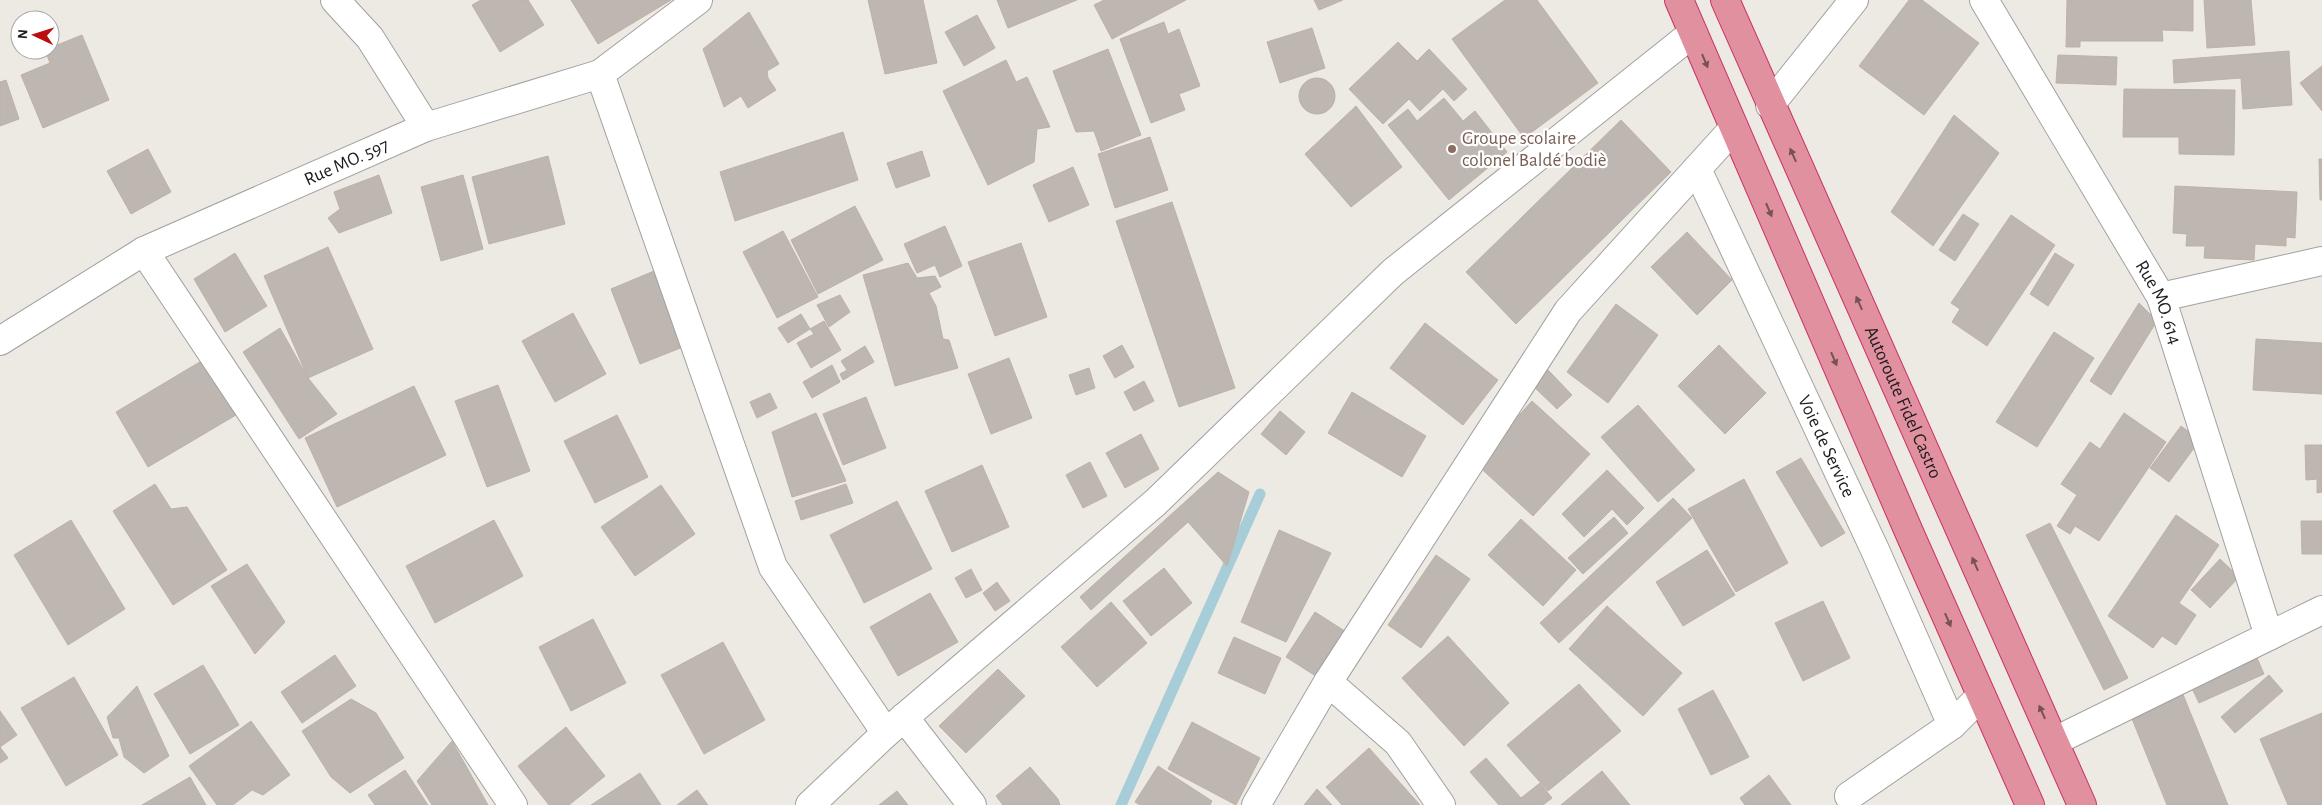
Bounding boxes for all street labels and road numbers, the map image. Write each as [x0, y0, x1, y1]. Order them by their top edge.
street label: Rue MO. 597 [301, 135, 392, 189]
street label: Rue MO. 614 [2132, 257, 2185, 347]
street label: Autoroute Fidel Castro [1861, 323, 1945, 481]
street label: Voie de Service [1795, 392, 1858, 500]

